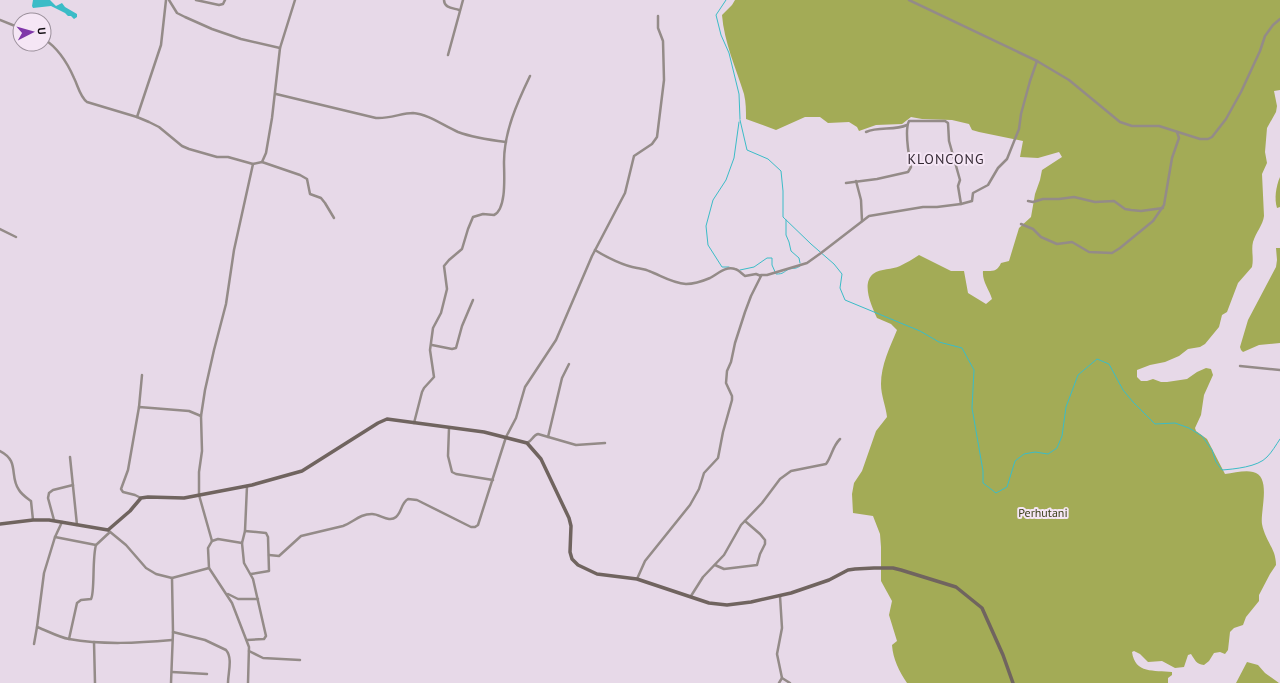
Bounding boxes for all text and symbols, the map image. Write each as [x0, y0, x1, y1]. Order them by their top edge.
north arrow [12, 12, 52, 52]
text: U [35, 27, 49, 35]
district label: KLONCONG [907, 150, 985, 168]
park label: Perhutani [1018, 505, 1068, 520]

